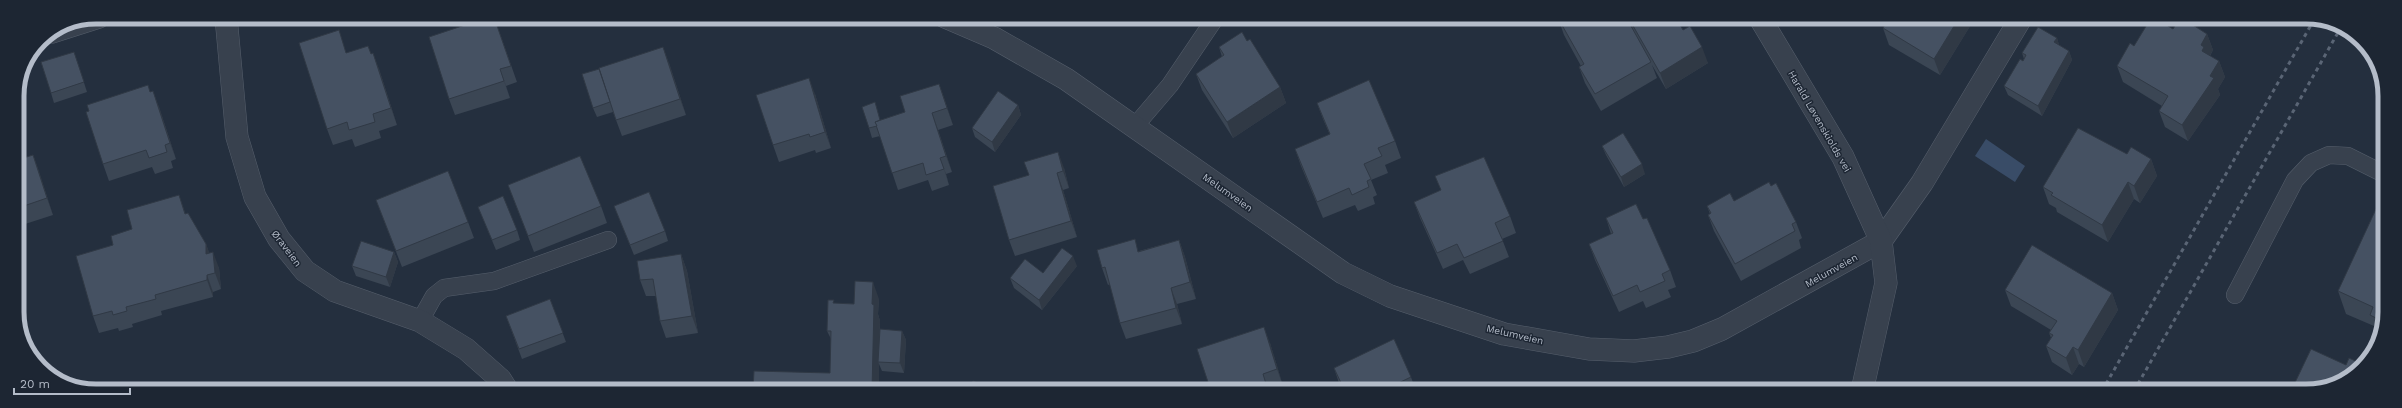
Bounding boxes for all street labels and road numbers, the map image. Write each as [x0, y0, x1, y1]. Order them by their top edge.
street label: Harald Løvenskiolds vei [1786, 69, 1853, 174]
street label: Melumveien [1201, 171, 1255, 214]
street label: Øraveien [269, 228, 304, 269]
street label: Melumveien [1803, 251, 1859, 289]
street label: Melumveien [1485, 323, 1545, 346]

